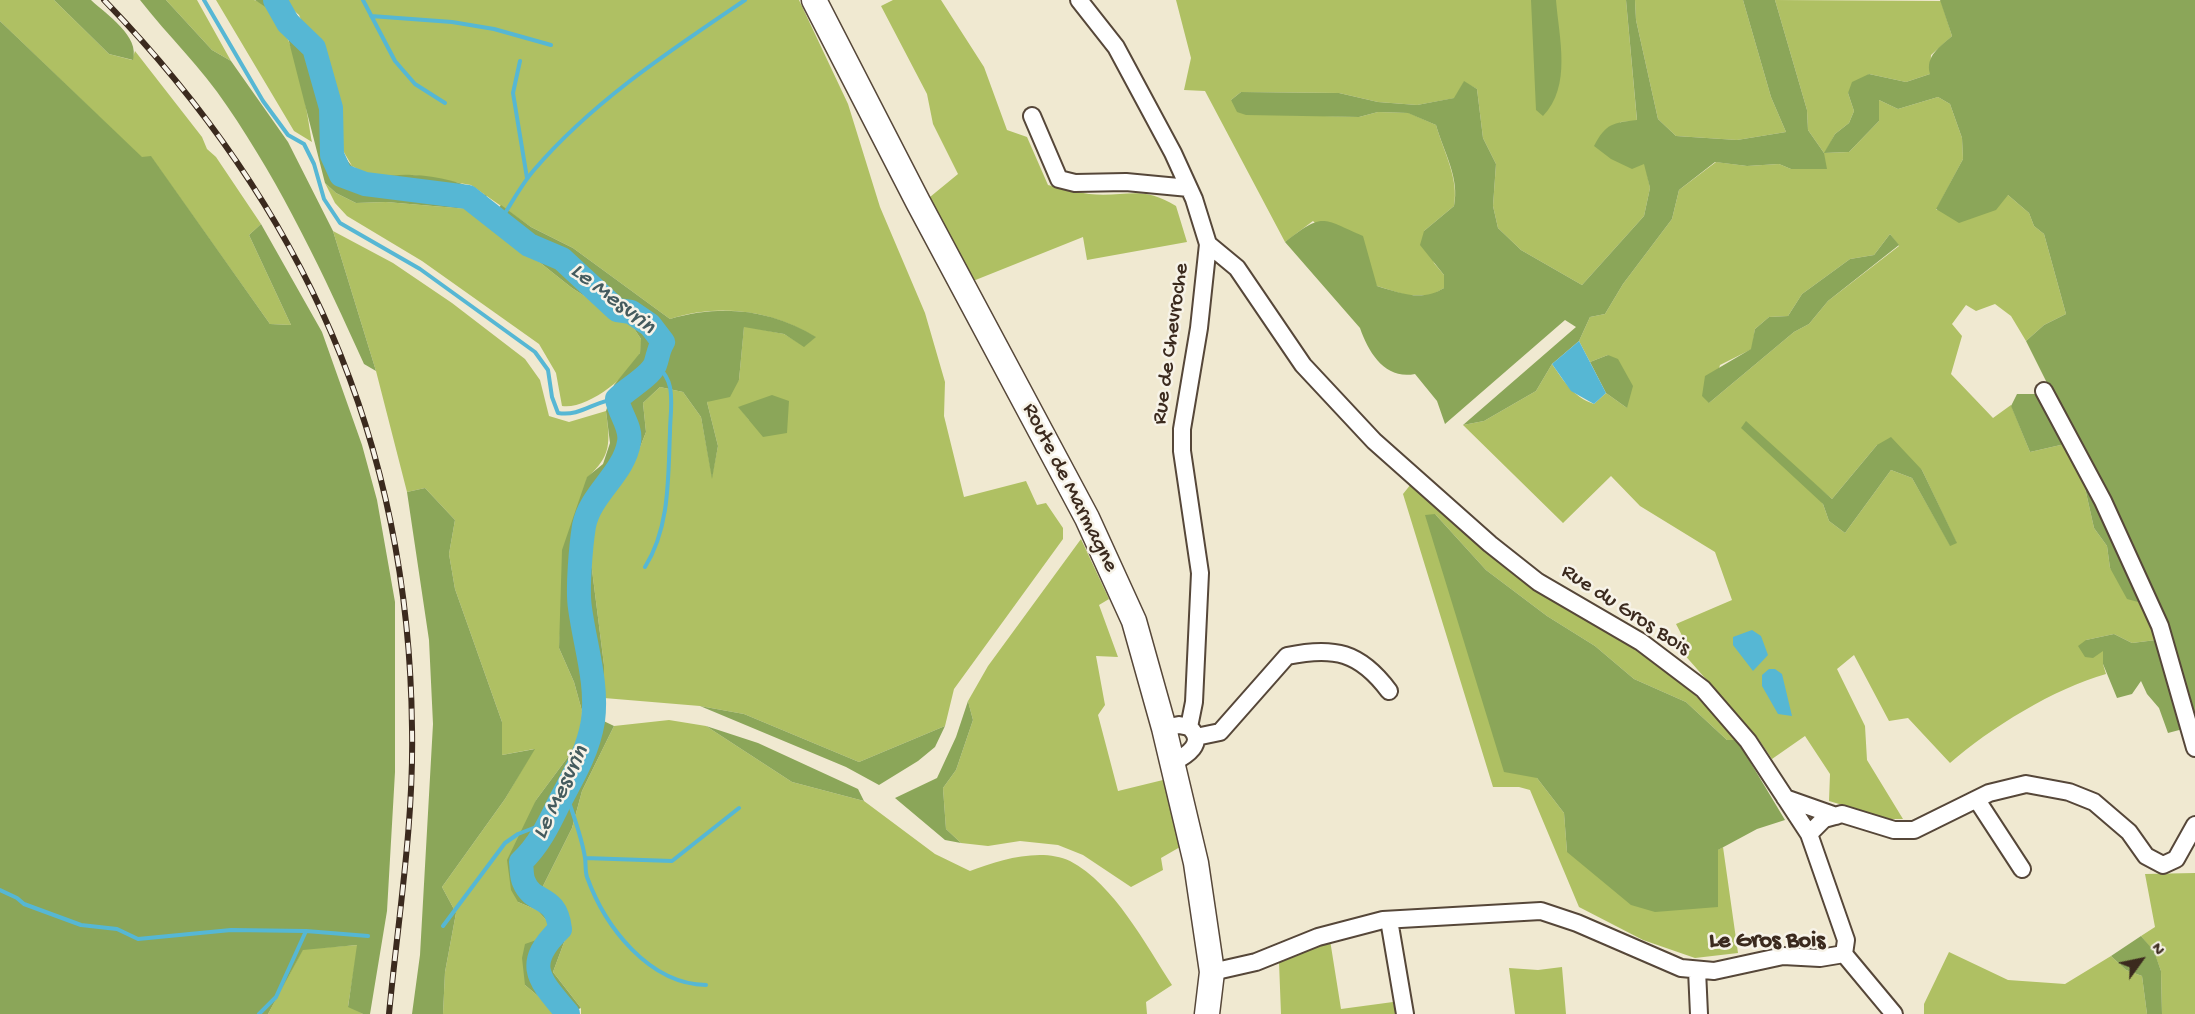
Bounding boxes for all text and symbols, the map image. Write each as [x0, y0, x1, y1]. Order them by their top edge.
water label: Le Mesvrin [564, 258, 660, 342]
street label: Rue de Chevroche [1148, 262, 1196, 426]
street label: Route de Marmagne [1015, 399, 1123, 577]
street label: Rue du Gros Bois [1555, 559, 1695, 663]
water label: Le Mesvrin [527, 742, 597, 844]
district label: Le Gros Bois [1709, 928, 1825, 956]
north arrow [2111, 930, 2171, 990]
text: N [2146, 940, 2167, 959]

